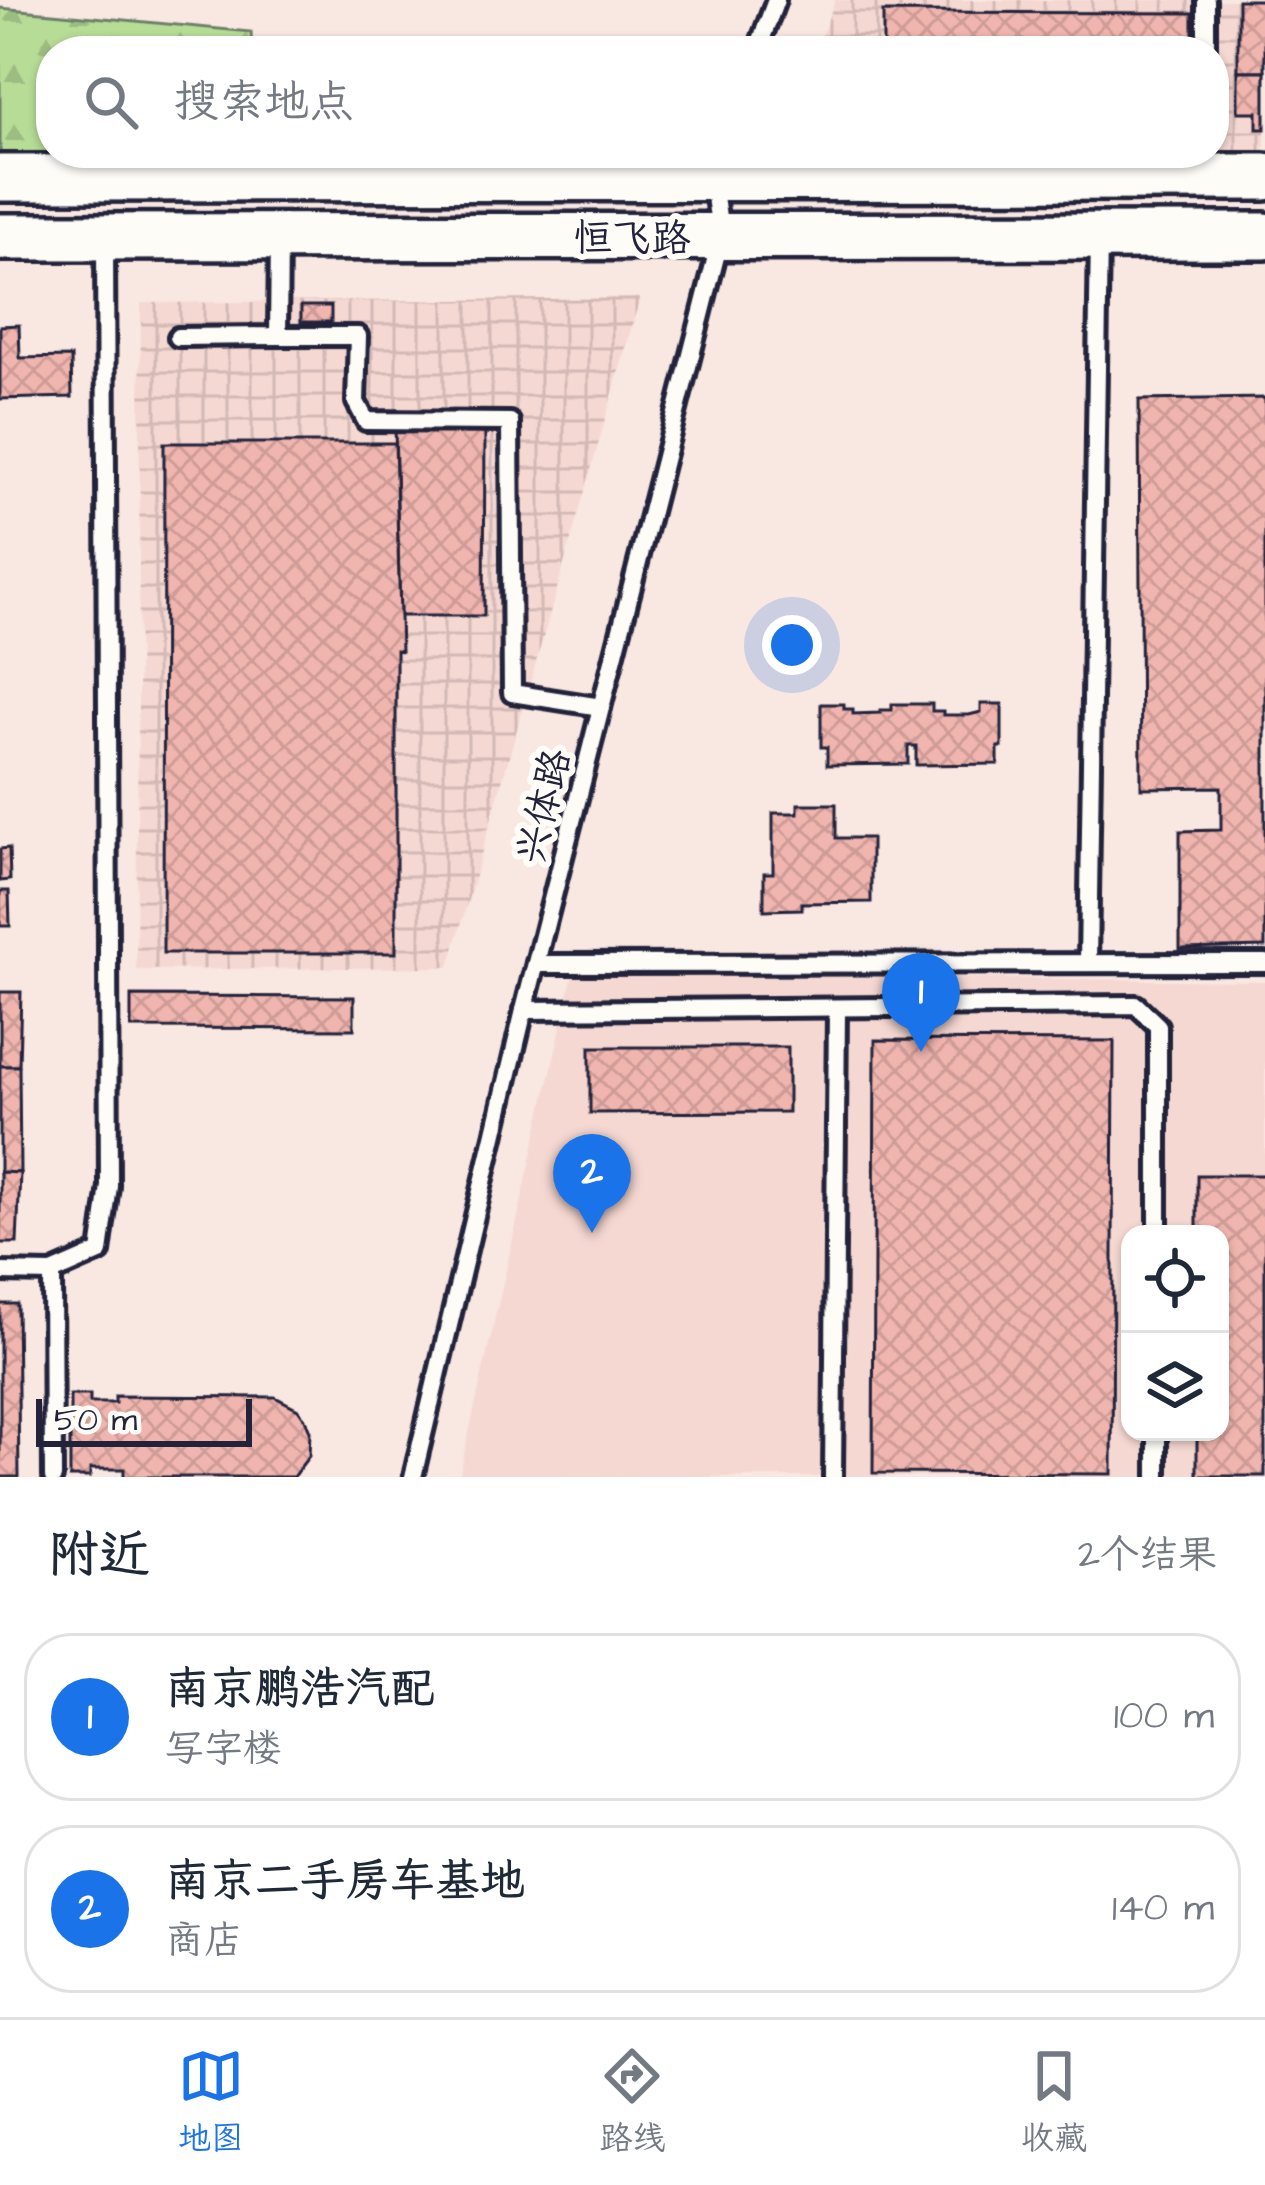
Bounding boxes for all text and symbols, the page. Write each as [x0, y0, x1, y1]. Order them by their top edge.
search box [36, 36, 1229, 168]
icon: search [78, 69, 144, 135]
text: 搜索地点 [174, 72, 354, 134]
street label: 恒飞路 [573, 213, 691, 267]
your location [762, 615, 822, 675]
street label: 兴体路 [505, 743, 585, 870]
pin: 1 [882, 953, 960, 1052]
pin: 2 [553, 1134, 631, 1233]
map controls [1121, 1225, 1229, 1441]
button: locate [1121, 1225, 1229, 1333]
button: layers [1121, 1333, 1229, 1441]
scale bar [36, 1393, 252, 1446]
text: 50 m [54, 1397, 137, 1443]
text: 附近 [48, 1521, 150, 1592]
text: 2个结果 [1078, 1529, 1217, 1583]
text: 南京鹏浩汽配 [165, 1659, 435, 1721]
text: 1 [88, 1690, 93, 1744]
text: 100 m [1114, 1690, 1214, 1744]
text: 写字楼 [165, 1723, 282, 1777]
text: 南京二手房车基地 [165, 1851, 525, 1913]
text: 2 [79, 1882, 101, 1936]
text: 140 m [1112, 1882, 1214, 1936]
text: 商店 [165, 1915, 243, 1969]
tab: 地图 [178, 2043, 244, 2162]
tab: 路线 [599, 2043, 665, 2162]
tab: 收藏 [1021, 2043, 1087, 2162]

